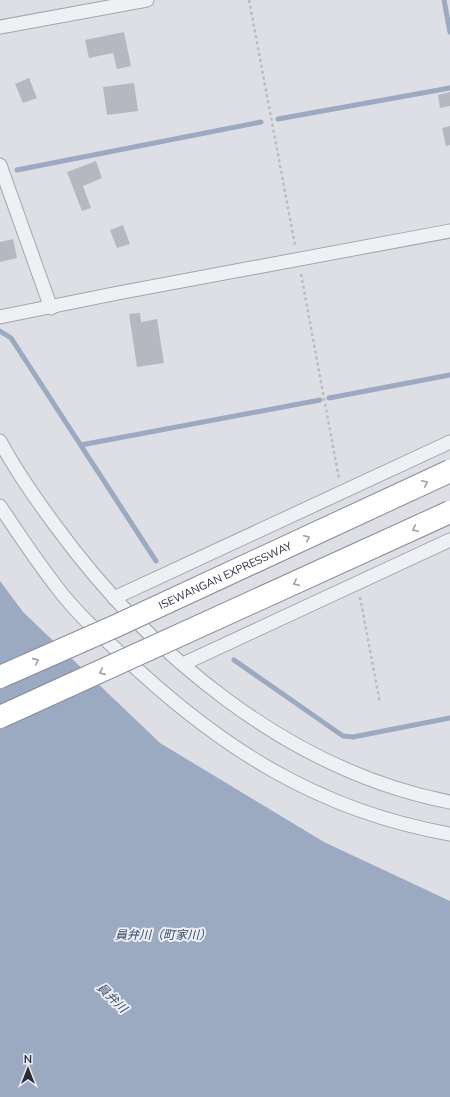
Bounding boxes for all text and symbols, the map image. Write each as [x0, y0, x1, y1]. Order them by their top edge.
one-way arrow [420, 480, 428, 488]
one-way arrow [411, 524, 418, 532]
one-way arrow [302, 535, 310, 543]
street label: ISEWANGAN EXPRESSWAY [156, 538, 294, 612]
one-way arrow [293, 578, 301, 586]
one-way arrow [31, 658, 39, 666]
one-way arrow [98, 667, 105, 675]
water label: 員弁川（町家川） [115, 927, 211, 942]
water label: 員弁川 [94, 980, 132, 1017]
north arrow [8, 1049, 48, 1089]
text: N [24, 1052, 32, 1066]

